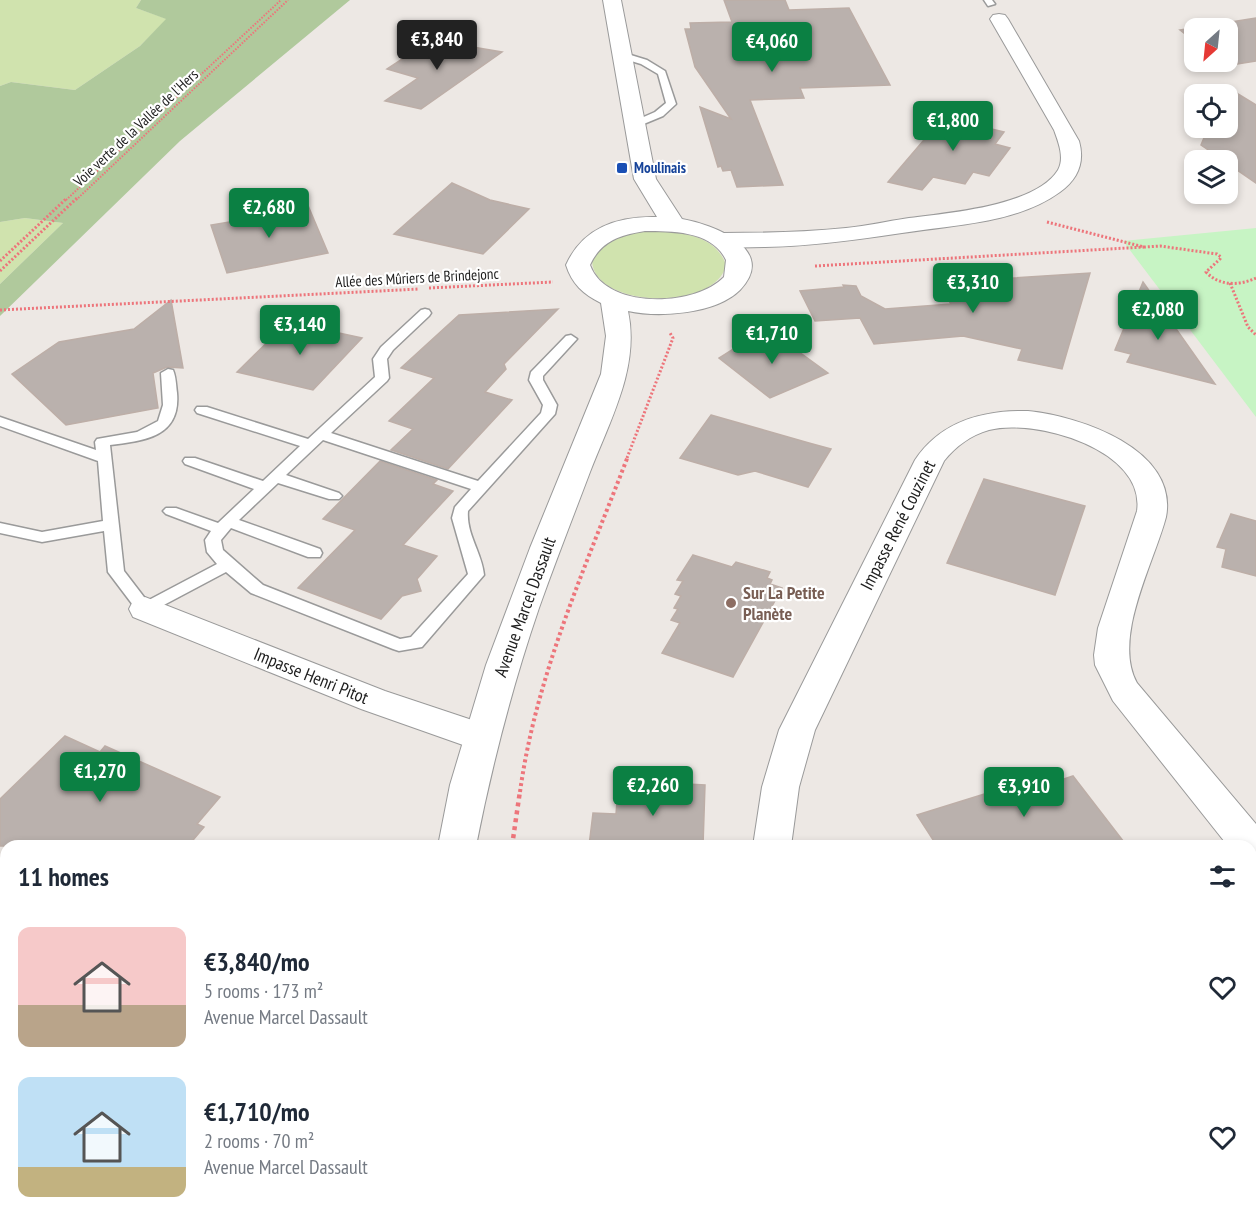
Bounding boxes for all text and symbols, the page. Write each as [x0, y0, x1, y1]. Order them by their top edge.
north arrow [1184, 18, 1238, 72]
map controls [1184, 18, 1238, 204]
pin: €3,840 [388, 20, 486, 71]
pin: €4,060 [723, 22, 821, 73]
text: €3,840 [411, 26, 463, 52]
text: €4,060 [746, 28, 798, 54]
street label: Voie verte de la Vallée de l'Hers [69, 65, 202, 191]
button: locate [1184, 84, 1238, 138]
pin: €1,800 [904, 101, 1002, 152]
text: €1,800 [927, 107, 979, 133]
button: layers [1184, 150, 1238, 204]
place label: Moulinais [634, 158, 686, 177]
marker: Moulinais [615, 161, 629, 175]
pin: €2,680 [220, 188, 318, 239]
text: €2,680 [243, 194, 295, 220]
pin: €3,310 [924, 263, 1022, 314]
street label: Allée des Mûriers de Brindejonc [335, 264, 500, 291]
text: €3,310 [947, 269, 999, 295]
pin: €2,080 [1109, 290, 1207, 341]
text: €2,080 [1132, 296, 1184, 322]
pin: €3,140 [251, 305, 349, 356]
text: €3,140 [274, 311, 326, 337]
pin: €1,710 [723, 314, 821, 365]
text: €1,710 [746, 320, 798, 346]
street label: Impasse René Couzinet [855, 456, 940, 594]
street label: Avenue Marcel Dassault [489, 534, 561, 680]
place label: Sur La Petite Planète [743, 581, 825, 625]
marker: Sur La Petite Planète [724, 596, 738, 610]
street label: Impasse Henri Pitot [251, 642, 372, 709]
pin: €1,270 [51, 752, 149, 803]
text: €1,270 [74, 758, 126, 784]
pin: €2,260 [604, 766, 702, 817]
pin: €3,910 [975, 767, 1073, 818]
text: €2,260 [627, 772, 679, 798]
text: €3,910 [998, 773, 1050, 799]
text: 11 homes [18, 860, 109, 893]
icon: filters [1206, 860, 1239, 893]
text: €3,840/mo [204, 945, 310, 978]
icon: home [66, 951, 138, 1023]
icon: heart [1206, 971, 1239, 1004]
text: 5 rooms · 173 m² [204, 978, 323, 1004]
text: Avenue Marcel Dassault [204, 1004, 368, 1030]
text: €1,710/mo [204, 1095, 310, 1128]
icon: home [66, 1101, 138, 1173]
icon: heart [1206, 1121, 1239, 1154]
text: 2 rooms · 70 m² [204, 1128, 314, 1154]
text: Avenue Marcel Dassault [204, 1154, 368, 1180]

